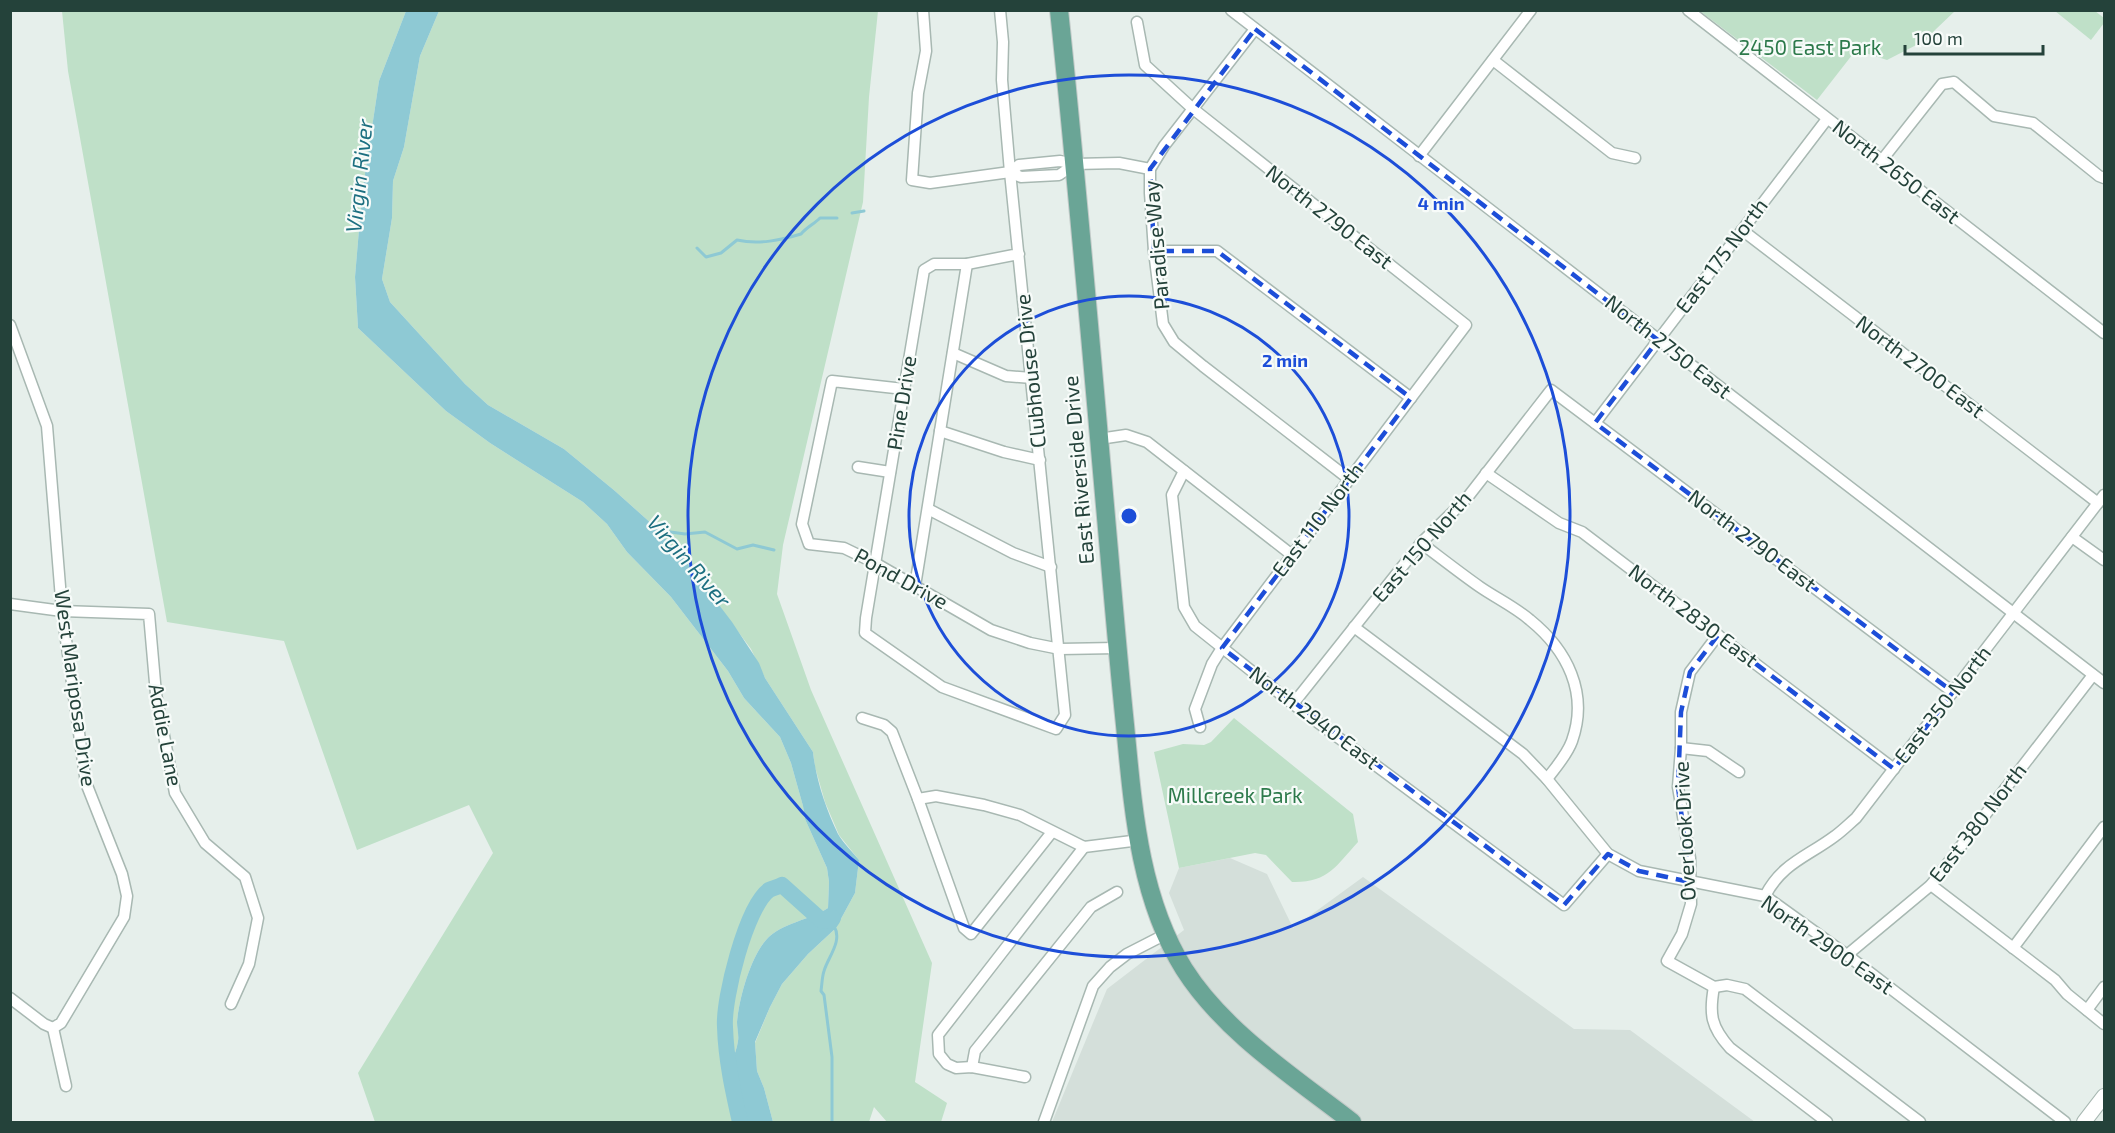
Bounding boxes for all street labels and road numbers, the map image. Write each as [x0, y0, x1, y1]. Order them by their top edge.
street label: North 2650 East [1828, 113, 1965, 228]
street label: North 2790 East [1262, 159, 1398, 273]
street label: Paradise Way [1137, 179, 1174, 311]
street label: East 175 North [1670, 193, 1772, 317]
street label: North 2750 East [1601, 289, 1737, 403]
street label: Clubhouse Drive [1009, 293, 1050, 449]
street label: North 2700 East [1852, 309, 1990, 422]
street label: Pine Drive [881, 354, 920, 452]
street label: East Riverside Drive [1057, 375, 1098, 565]
street label: East 110 North [1266, 457, 1368, 581]
street label: North 2790 East [1684, 484, 1822, 596]
street label: East 150 North [1366, 485, 1476, 607]
street label: Pond Drive [851, 542, 953, 614]
street label: North 2830 East [1624, 558, 1764, 672]
street label: West Mariposa Drive [50, 588, 103, 788]
street label: East 350 North [1888, 640, 1995, 768]
street label: North 2940 East [1245, 660, 1385, 774]
street label: Addie Lane [144, 681, 189, 788]
street label: East 380 North [1923, 758, 2031, 886]
street label: Overlook Drive [1667, 761, 1700, 902]
street label: North 2900 East [1757, 889, 1899, 999]

